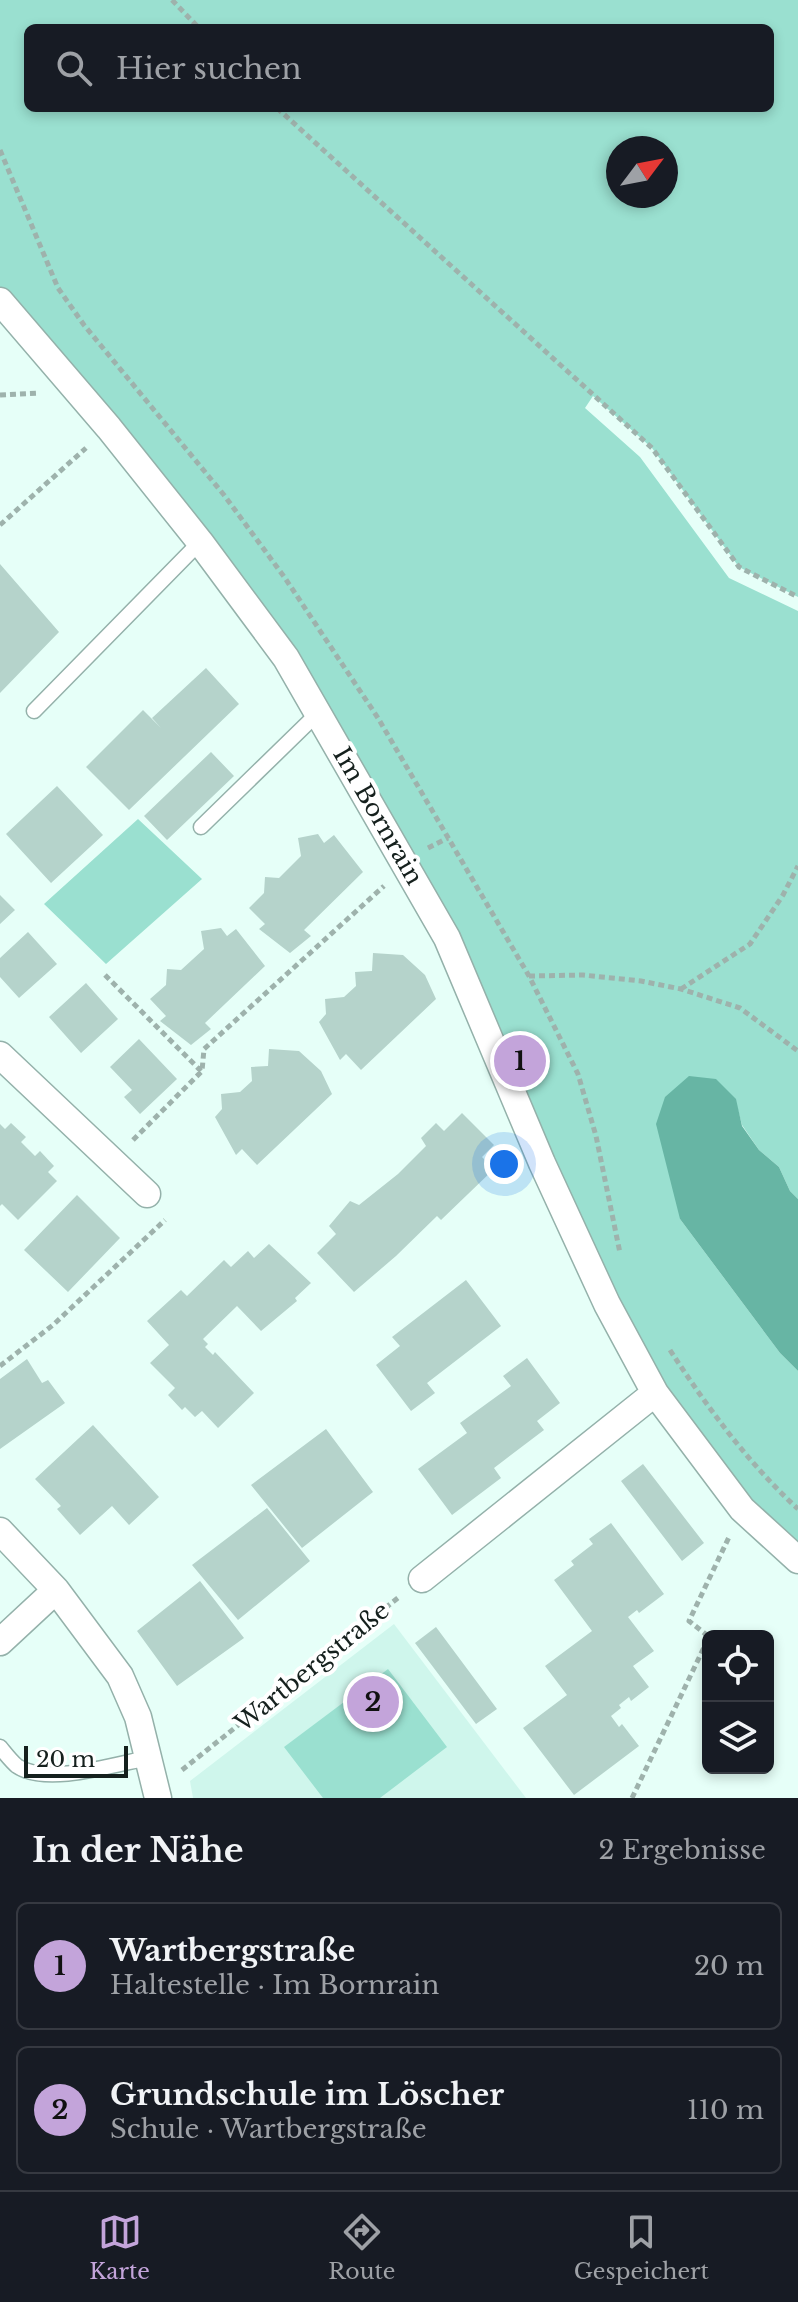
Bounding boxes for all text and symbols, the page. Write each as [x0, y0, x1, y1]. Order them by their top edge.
search box [24, 24, 774, 112]
icon: search [52, 46, 96, 90]
text: Hier suchen [116, 50, 302, 87]
north arrow [606, 136, 678, 208]
street label: Im Bornrain [327, 742, 430, 890]
pin: 1 [494, 1031, 546, 1091]
your location [484, 1144, 524, 1184]
street label: Wartbergstraße [228, 1596, 395, 1738]
map controls [702, 1630, 774, 1774]
button: locate [702, 1630, 774, 1702]
pin: 2 [347, 1672, 399, 1732]
button: layers [702, 1702, 774, 1774]
scale bar [24, 1742, 128, 1778]
text: 20 m [36, 1746, 95, 1773]
text: In der Nähe [32, 1829, 244, 1871]
text: 2 Ergebnisse [599, 1834, 766, 1866]
text: Wartbergstraße [110, 1932, 355, 1969]
text: 1 [54, 1950, 66, 1982]
text: 20 m [694, 1950, 764, 1982]
text: Haltestelle · Im Bornrain [110, 1969, 439, 2001]
text: Grundschule im Löscher [110, 2076, 504, 2113]
text: 2 [52, 2094, 68, 2126]
text: 110 m [687, 2094, 764, 2126]
text: Schule · Wartbergstraße [110, 2113, 427, 2145]
tab: Karte [89, 2210, 150, 2285]
tab: Route [328, 2210, 395, 2285]
tab: Gespeichert [574, 2210, 709, 2285]

